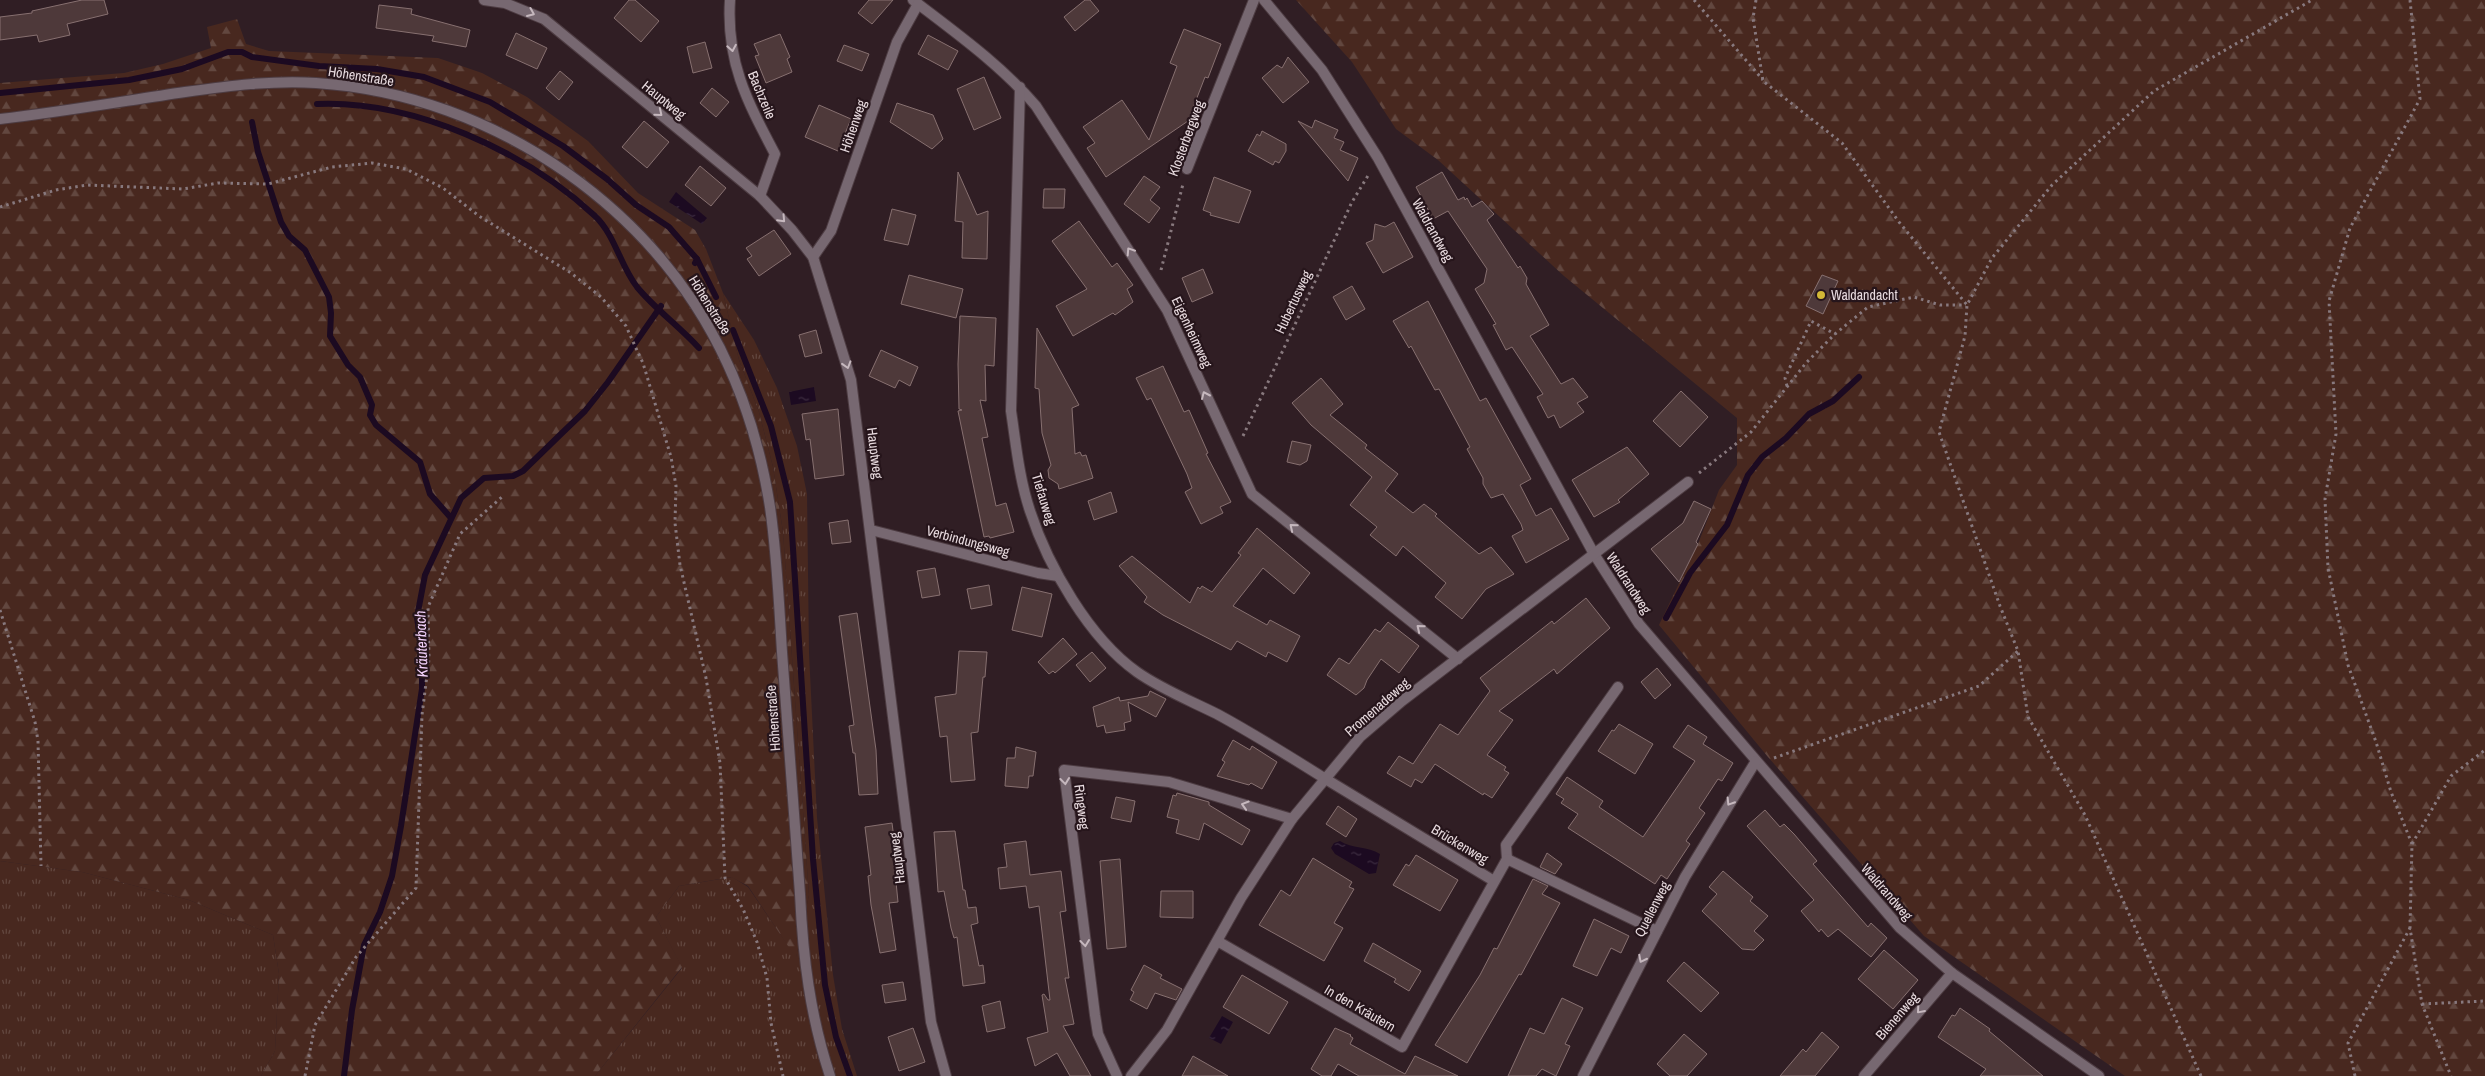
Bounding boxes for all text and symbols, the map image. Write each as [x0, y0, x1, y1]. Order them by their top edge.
one-way arrow [526, 7, 535, 18]
one-way arrow [726, 44, 736, 53]
street label: Höhenstraße [327, 62, 395, 90]
street label: Bachzeile [744, 68, 780, 122]
street label: Hauptweg [638, 77, 690, 124]
street label: Höhenweg [836, 97, 871, 155]
street label: Klosterbergweg [1164, 97, 1208, 179]
one-way arrow [653, 107, 662, 116]
street label: Waldrandweg [1408, 195, 1458, 265]
one-way arrow [776, 213, 785, 222]
one-way arrow [1127, 247, 1137, 256]
street label: Hubertusweg [1271, 267, 1316, 336]
street label: Höhenstraße [685, 272, 735, 338]
place label: Waldandacht [1831, 286, 1898, 304]
marker: Waldandacht [1815, 289, 1827, 301]
street label: Eigenheimweg [1168, 293, 1217, 371]
one-way arrow [841, 360, 851, 368]
one-way arrow [1201, 391, 1212, 400]
street label: Hauptweg [863, 426, 887, 480]
street label: Tiefauweg [1028, 471, 1061, 528]
street label: Verbindungsweg [924, 521, 1012, 561]
one-way arrow [1290, 524, 1299, 532]
street label: Waldrandweg [1602, 549, 1656, 618]
water label: Kräuterbach [409, 610, 433, 678]
one-way arrow [1417, 626, 1426, 634]
street label: Promenadeweg [1341, 673, 1414, 740]
street label: Höhenstraße [762, 684, 784, 752]
one-way arrow [1059, 778, 1070, 786]
street label: Ringweg [1070, 783, 1094, 831]
one-way arrow [1727, 797, 1737, 806]
one-way arrow [1242, 800, 1250, 810]
street label: Brückenweg [1428, 820, 1492, 868]
street label: Hauptweg [885, 831, 909, 885]
street label: Waldrandweg [1857, 860, 1917, 925]
street label: Quellenweg [1630, 877, 1674, 940]
one-way arrow [1080, 938, 1090, 947]
one-way arrow [1638, 954, 1648, 963]
street label: In den Kräutern [1321, 980, 1399, 1036]
street label: Bienenweg [1871, 988, 1923, 1044]
one-way arrow [1917, 1005, 1926, 1014]

